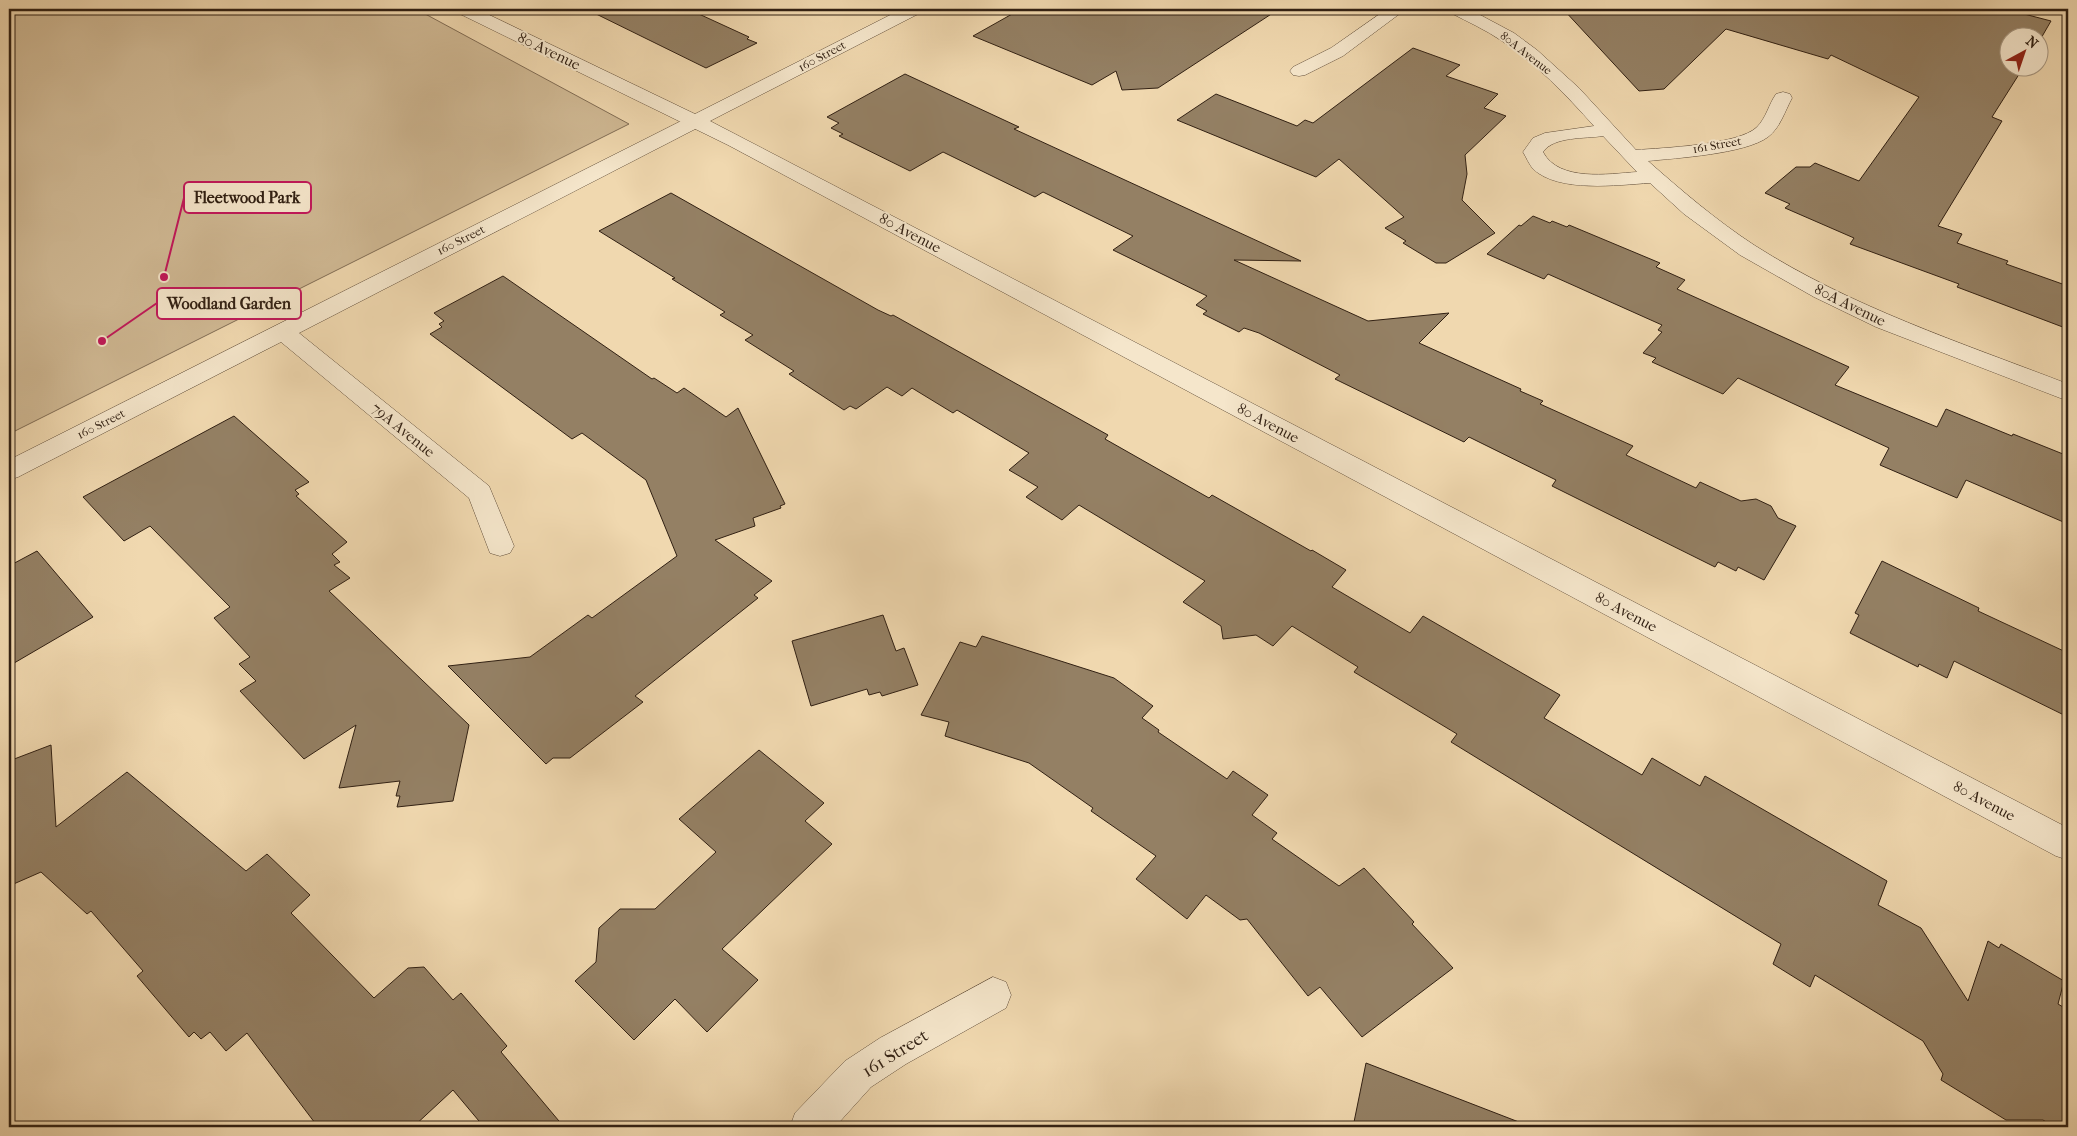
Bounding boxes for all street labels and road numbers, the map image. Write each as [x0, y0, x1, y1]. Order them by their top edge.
street label: 80 Avenue [515, 28, 584, 74]
street label: 80A Avenue [1497, 28, 1555, 78]
street label: 160 Street [796, 37, 849, 74]
street label: 161 Street [1692, 134, 1743, 156]
street label: 80 Avenue [876, 209, 945, 257]
street label: 160 Street [435, 222, 488, 258]
street label: 80A Avenue [1811, 280, 1889, 330]
street label: 79A Avenue [368, 399, 439, 461]
street label: 80 Avenue [1234, 399, 1303, 447]
street label: 160 Street [75, 406, 128, 442]
street label: 80 Avenue [1592, 588, 1661, 636]
street label: 80 Avenue [1950, 777, 2019, 825]
street label: 161 Street [858, 1025, 933, 1082]

